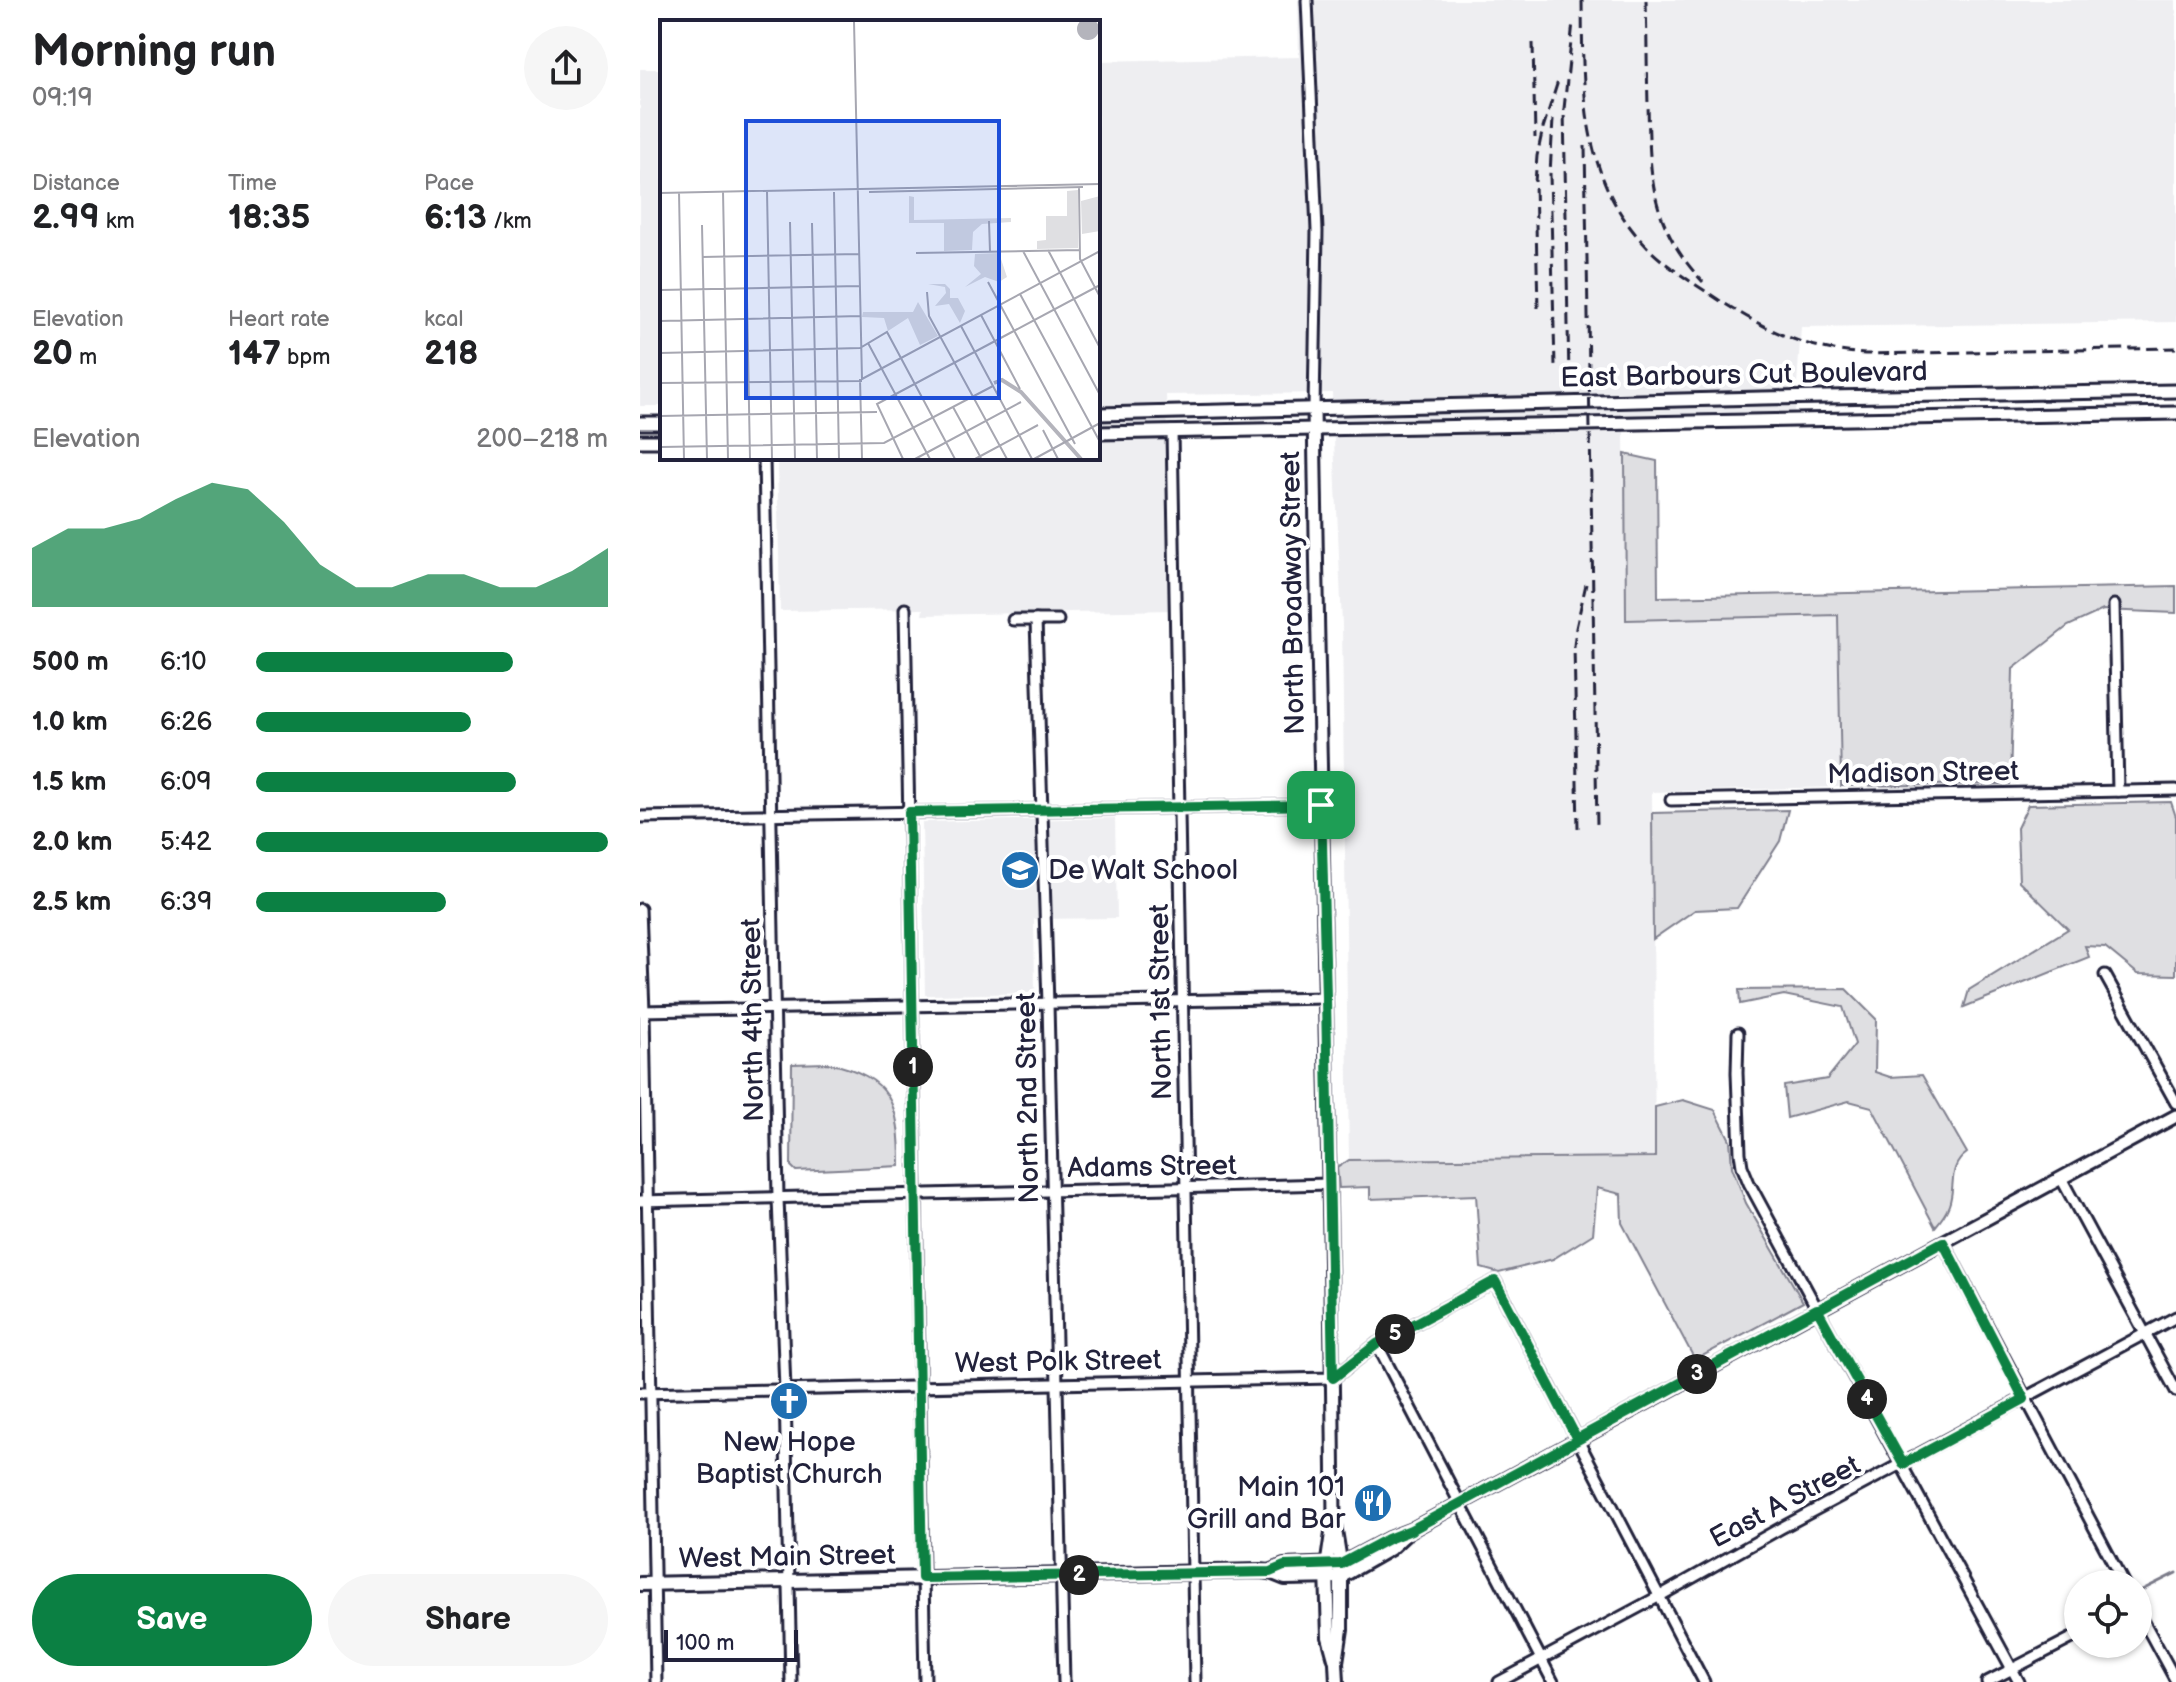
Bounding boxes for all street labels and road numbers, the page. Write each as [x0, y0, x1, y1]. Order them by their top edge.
street label: East Barbours Cut Boulevard [1560, 355, 1928, 395]
street label: North Broadway Street [1274, 451, 1312, 735]
street label: Madison Street [1827, 755, 2020, 791]
street label: North 1st Street [1143, 903, 1179, 1100]
street label: North 4th Street [735, 917, 771, 1122]
street label: North 2nd Street [1010, 992, 1046, 1204]
street label: Adams Street [1067, 1149, 1237, 1185]
street label: West Polk Street [954, 1344, 1162, 1380]
street label: East A Street [1704, 1448, 1866, 1555]
street label: West Main Street [678, 1539, 896, 1575]

